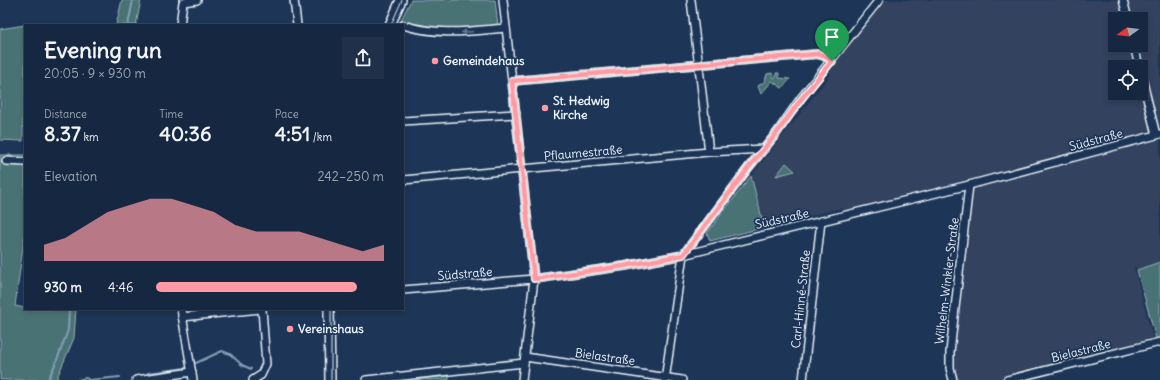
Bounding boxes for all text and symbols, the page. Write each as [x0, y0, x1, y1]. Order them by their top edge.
north arrow [1108, 12, 1148, 52]
map controls [1108, 12, 1148, 100]
pin [815, 20, 849, 61]
icon: arrive [821, 26, 843, 48]
one-way arrow [461, 28, 473, 35]
text: Evening run [44, 36, 162, 64]
button: share [342, 37, 384, 79]
place label: Gemeindehaus [443, 53, 525, 68]
marker: Gemeindehaus [430, 56, 440, 66]
button: locate [1108, 60, 1148, 100]
text: 20:05 · 9 × 930 m [44, 65, 146, 82]
place label: St. Hedwig Kirche [553, 93, 610, 122]
marker: St. Hedwig Kirche [540, 103, 550, 113]
text: Distance [44, 107, 87, 121]
text: Time [159, 107, 183, 121]
text: Pace [275, 107, 299, 121]
text: 8.37 [44, 121, 81, 146]
text: 40:36 [159, 121, 211, 146]
text: 4:51 [275, 121, 310, 146]
street label: Südstraße [1067, 125, 1124, 154]
text: km [81, 130, 99, 144]
text: /km [310, 130, 332, 144]
street label: Pflaumestraße [543, 142, 623, 163]
text: Elevation [44, 168, 97, 185]
text: 242–250 m [317, 168, 384, 185]
street label: Südstraße [753, 205, 810, 232]
street label: Wilhelm-Winkler-Straße [931, 217, 962, 345]
street label: Carl-Hinné-Straße [788, 249, 813, 349]
street label: Südstraße [437, 264, 493, 283]
text: 930 m [44, 279, 82, 296]
text: 4:46 [108, 279, 133, 296]
place label: Vereinshaus [298, 321, 364, 336]
marker: Vereinshaus [285, 324, 295, 334]
street label: Bielastraße [1050, 336, 1112, 365]
street label: Bielastraße [574, 345, 636, 368]

